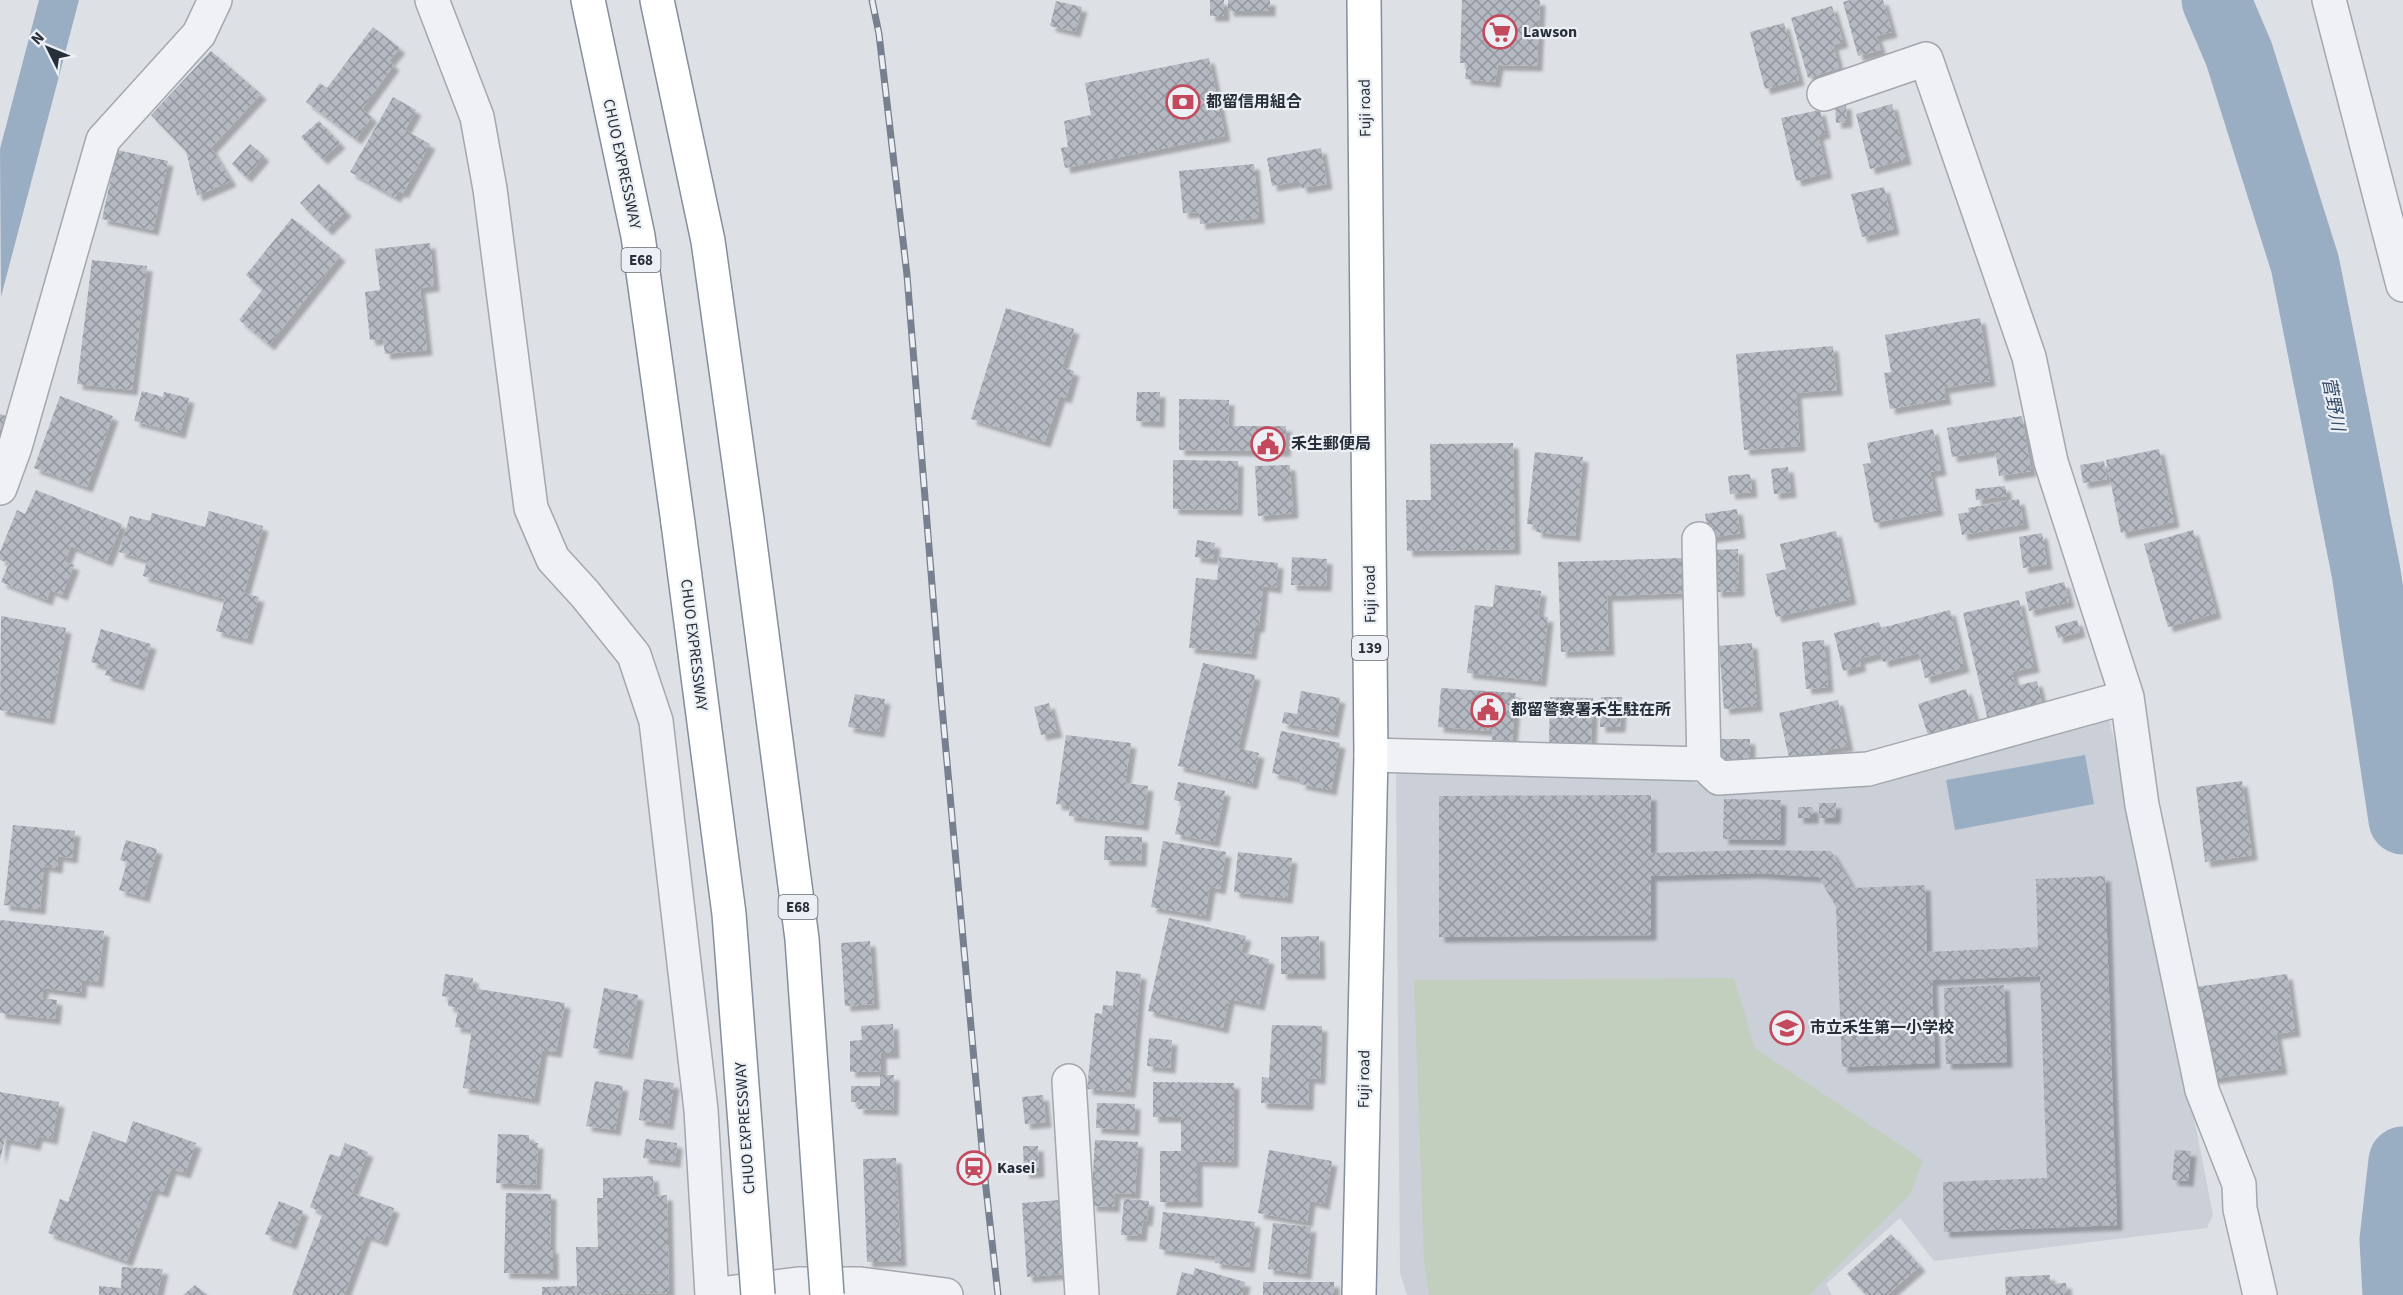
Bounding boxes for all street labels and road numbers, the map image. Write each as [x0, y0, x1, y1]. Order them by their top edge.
street label: Fuji road [1353, 79, 1377, 137]
street label: CHUO EXPRESSWAY [597, 97, 647, 231]
road number: E68 [622, 248, 660, 272]
street label: Fuji road [1358, 565, 1382, 623]
street label: CHUO EXPRESSWAY [675, 578, 713, 712]
road number: 139 [1352, 636, 1388, 660]
road number: E68 [778, 895, 818, 919]
street label: Fuji road [1352, 1050, 1376, 1108]
street label: CHUO EXPRESSWAY [729, 1061, 761, 1195]

